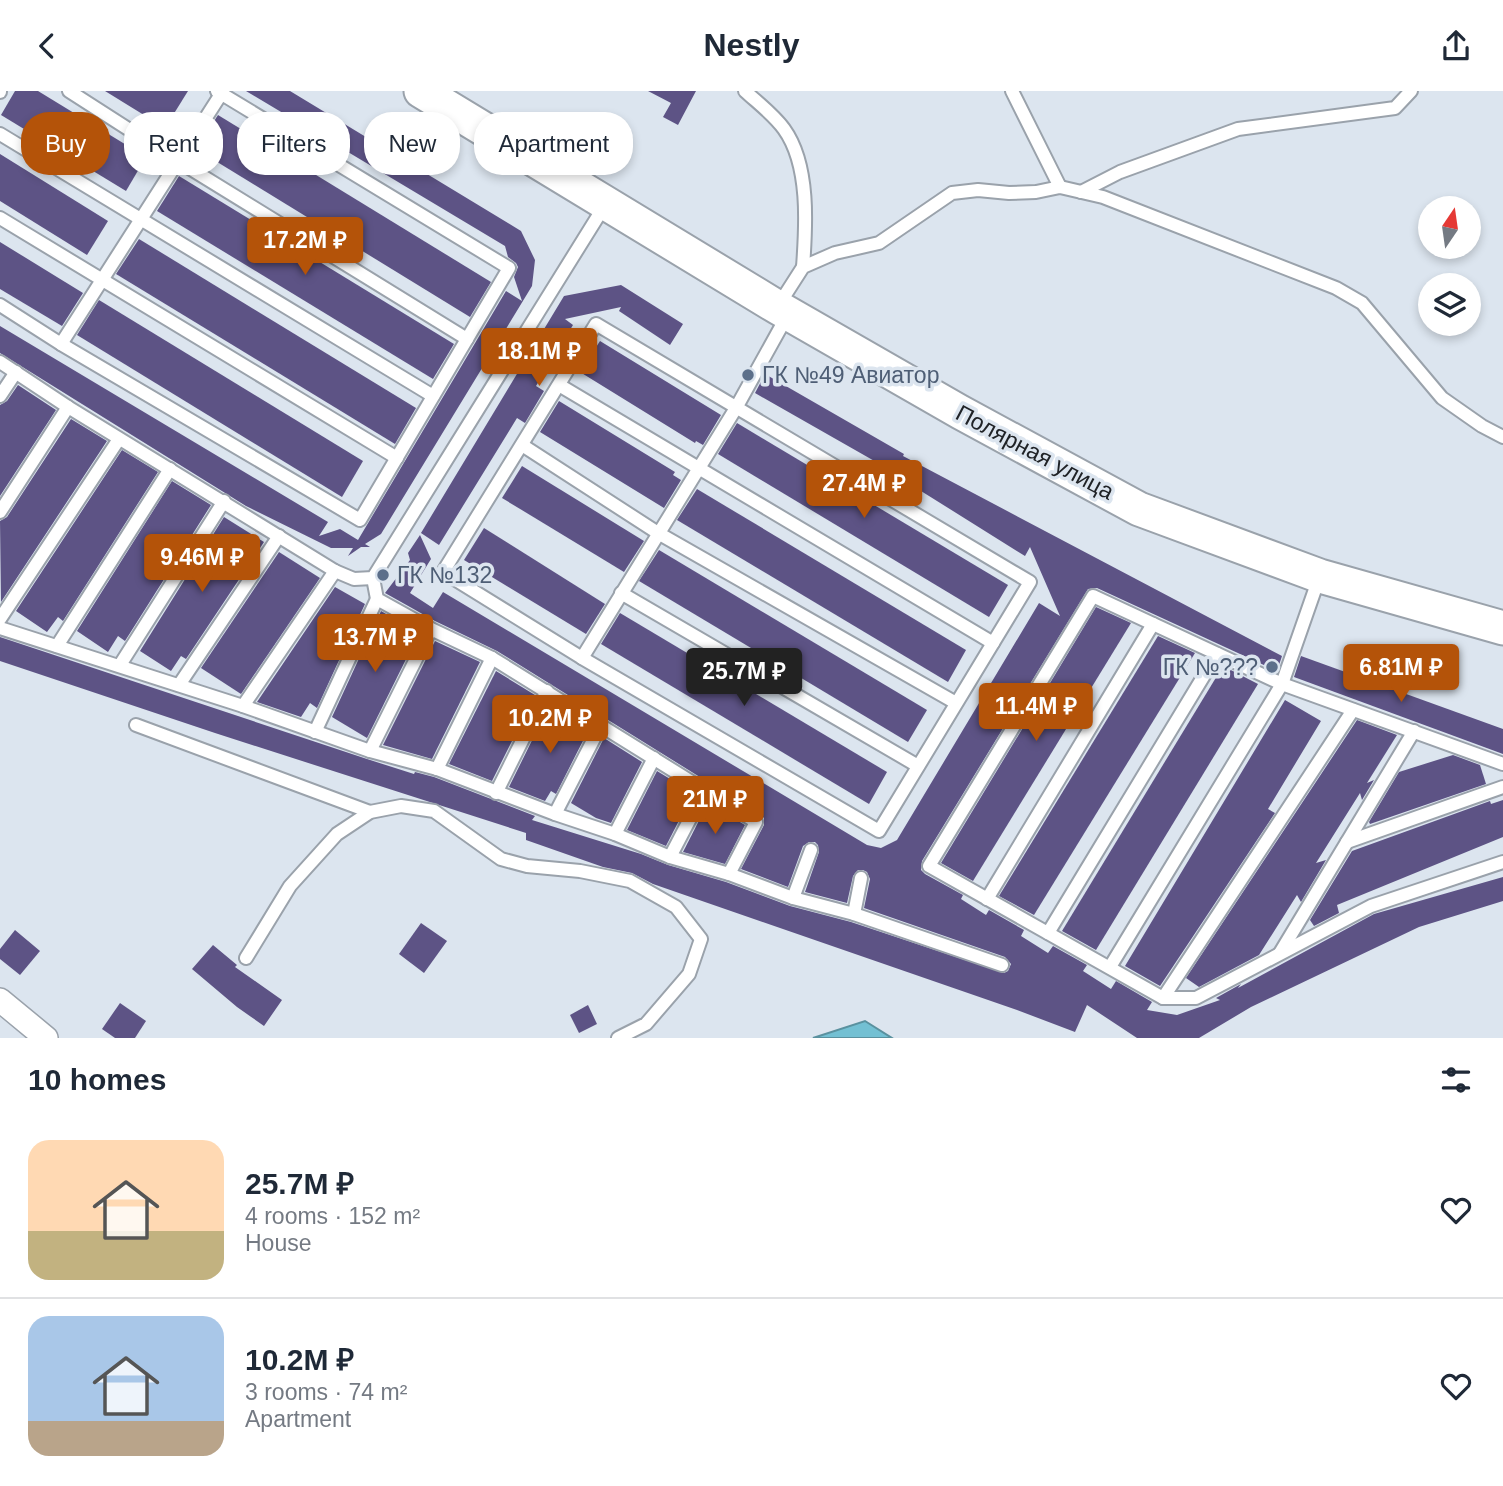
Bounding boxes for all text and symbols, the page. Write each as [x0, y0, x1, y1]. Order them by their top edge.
icon: back [28, 27, 66, 65]
text: Nestly [703, 27, 800, 63]
icon: share [1437, 27, 1475, 65]
chip: Buy [21, 112, 110, 175]
chip: Rent [124, 112, 223, 175]
chip: Filters [237, 112, 350, 175]
chip: New [364, 112, 460, 175]
chip: Apartment [474, 112, 633, 175]
north arrow [1418, 196, 1480, 259]
map controls [1418, 196, 1481, 336]
pin: 17.2M ₽ [240, 218, 370, 277]
text: 17.2M ₽ [263, 227, 347, 253]
button: layers [1418, 273, 1481, 336]
pin: 18.1M ₽ [474, 329, 604, 388]
text: 18.1M ₽ [497, 338, 581, 364]
place label: ГК №49 Авиатор [762, 362, 939, 388]
marker: ГК №49 Авиатор [740, 367, 756, 383]
street label: Полярная улица [952, 399, 1119, 505]
pin: 27.4M ₽ [799, 461, 929, 520]
text: 27.4M ₽ [822, 470, 906, 496]
pin: 9.46M ₽ [137, 535, 267, 594]
text: 9.46M ₽ [160, 544, 244, 570]
place label: ГК №132 [397, 562, 492, 588]
marker: ГК №132 [375, 567, 391, 583]
pin: 13.7M ₽ [310, 615, 440, 674]
text: 13.7M ₽ [333, 624, 417, 650]
pin: 6.81M ₽ [1336, 645, 1466, 704]
pin: 25.7M ₽ [679, 649, 809, 708]
place label: ГК №??? [1163, 654, 1258, 680]
text: 6.81M ₽ [1359, 654, 1443, 680]
text: 25.7M ₽ [702, 658, 786, 684]
marker: ГК №??? [1264, 659, 1280, 675]
pin: 11.4M ₽ [971, 683, 1101, 743]
text: 11.4M ₽ [995, 693, 1077, 719]
pin: 10.2M ₽ [485, 695, 615, 755]
text: 10.2M ₽ [508, 705, 592, 731]
pin: 21M ₽ [666, 777, 764, 836]
text: 21M ₽ [683, 786, 747, 812]
icon: filters [1437, 1061, 1475, 1099]
text: 10 homes [28, 1063, 166, 1096]
text: 25.7M ₽ [245, 1167, 354, 1200]
icon: home [84, 1168, 168, 1252]
icon: heart [1437, 1191, 1475, 1229]
text: 4 rooms · 152 m² [245, 1203, 420, 1229]
text: House [245, 1230, 311, 1256]
text: 10.2M ₽ [245, 1343, 354, 1376]
icon: home [84, 1344, 168, 1428]
icon: heart [1437, 1367, 1475, 1405]
text: 3 rooms · 74 m² [245, 1379, 407, 1405]
text: Apartment [245, 1406, 351, 1432]

